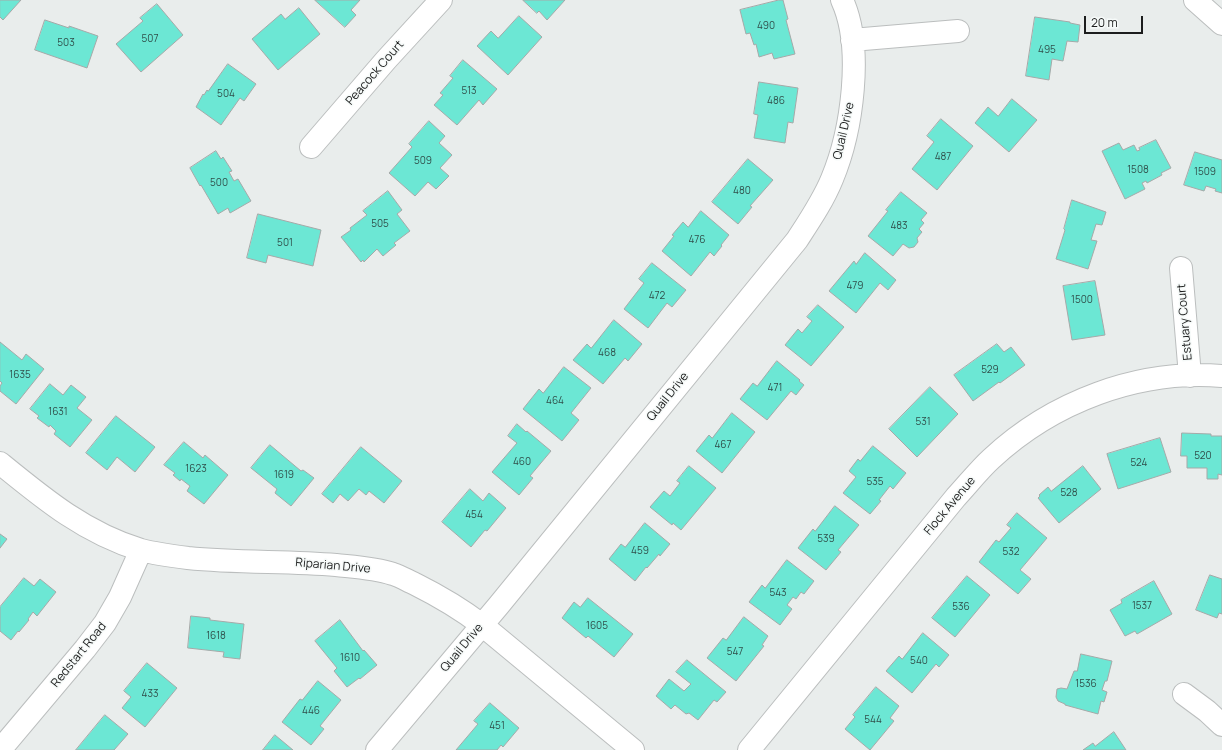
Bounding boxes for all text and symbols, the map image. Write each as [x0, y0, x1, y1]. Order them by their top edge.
scale bar [1086, 8, 1145, 34]
text: 20 m [1091, 14, 1118, 31]
house number: 490 [757, 20, 775, 32]
house number: 507 [142, 33, 158, 45]
house number: 503 [57, 37, 75, 49]
street label: Peacock Court [343, 38, 407, 108]
house number: 495 [1038, 44, 1056, 56]
house number: 513 [461, 85, 477, 97]
house number: 504 [217, 88, 235, 100]
house number: 486 [767, 95, 785, 107]
street label: Quail Drive [830, 101, 858, 161]
house number: 487 [935, 151, 951, 163]
house number: 509 [414, 155, 432, 167]
house number: 1508 [1127, 164, 1149, 176]
house number: 1509 [1194, 166, 1216, 178]
house number: 500 [210, 177, 228, 189]
house number: 480 [733, 185, 751, 197]
house number: 505 [371, 218, 389, 230]
house number: 483 [890, 220, 908, 232]
house number: 476 [688, 234, 706, 246]
house number: 501 [277, 237, 293, 249]
house number: 479 [846, 280, 864, 292]
street label: Estuary Court [1174, 283, 1196, 361]
house number: 472 [649, 290, 665, 302]
house number: 1500 [1071, 294, 1093, 306]
house number: 468 [598, 347, 616, 359]
house number: 529 [981, 364, 999, 376]
house number: 1635 [9, 369, 31, 381]
street label: Quail Drive [644, 370, 692, 424]
house number: 471 [768, 382, 782, 394]
house number: 464 [546, 395, 564, 407]
house number: 1631 [48, 406, 68, 418]
house number: 531 [915, 416, 931, 428]
house number: 467 [714, 439, 732, 451]
house number: 520 [1194, 450, 1212, 462]
house number: 460 [513, 456, 531, 468]
house number: 524 [1131, 457, 1147, 469]
house number: 1623 [185, 463, 207, 475]
house number: 1619 [274, 469, 294, 481]
street label: Flock Avenue [921, 474, 979, 538]
house number: 535 [866, 476, 884, 488]
house number: 528 [1061, 487, 1077, 499]
house number: 454 [465, 509, 483, 521]
house number: 539 [817, 533, 835, 545]
house number: 459 [631, 545, 649, 557]
house number: 532 [1002, 546, 1020, 558]
street label: Riparian Drive [295, 556, 371, 576]
house number: 543 [769, 587, 787, 599]
house number: 1537 [1132, 600, 1152, 612]
house number: 536 [952, 601, 970, 613]
street label: Redstart Road [48, 620, 110, 690]
house number: 1605 [586, 620, 608, 632]
street label: Quail Drive [438, 621, 486, 675]
house number: 1618 [206, 630, 226, 642]
house number: 547 [727, 646, 743, 658]
house number: 1610 [340, 652, 360, 664]
house number: 540 [910, 655, 928, 667]
house number: 1536 [1075, 678, 1097, 690]
house number: 433 [142, 688, 158, 700]
house number: 446 [302, 705, 320, 717]
house number: 544 [864, 714, 882, 726]
house number: 451 [489, 720, 505, 732]

